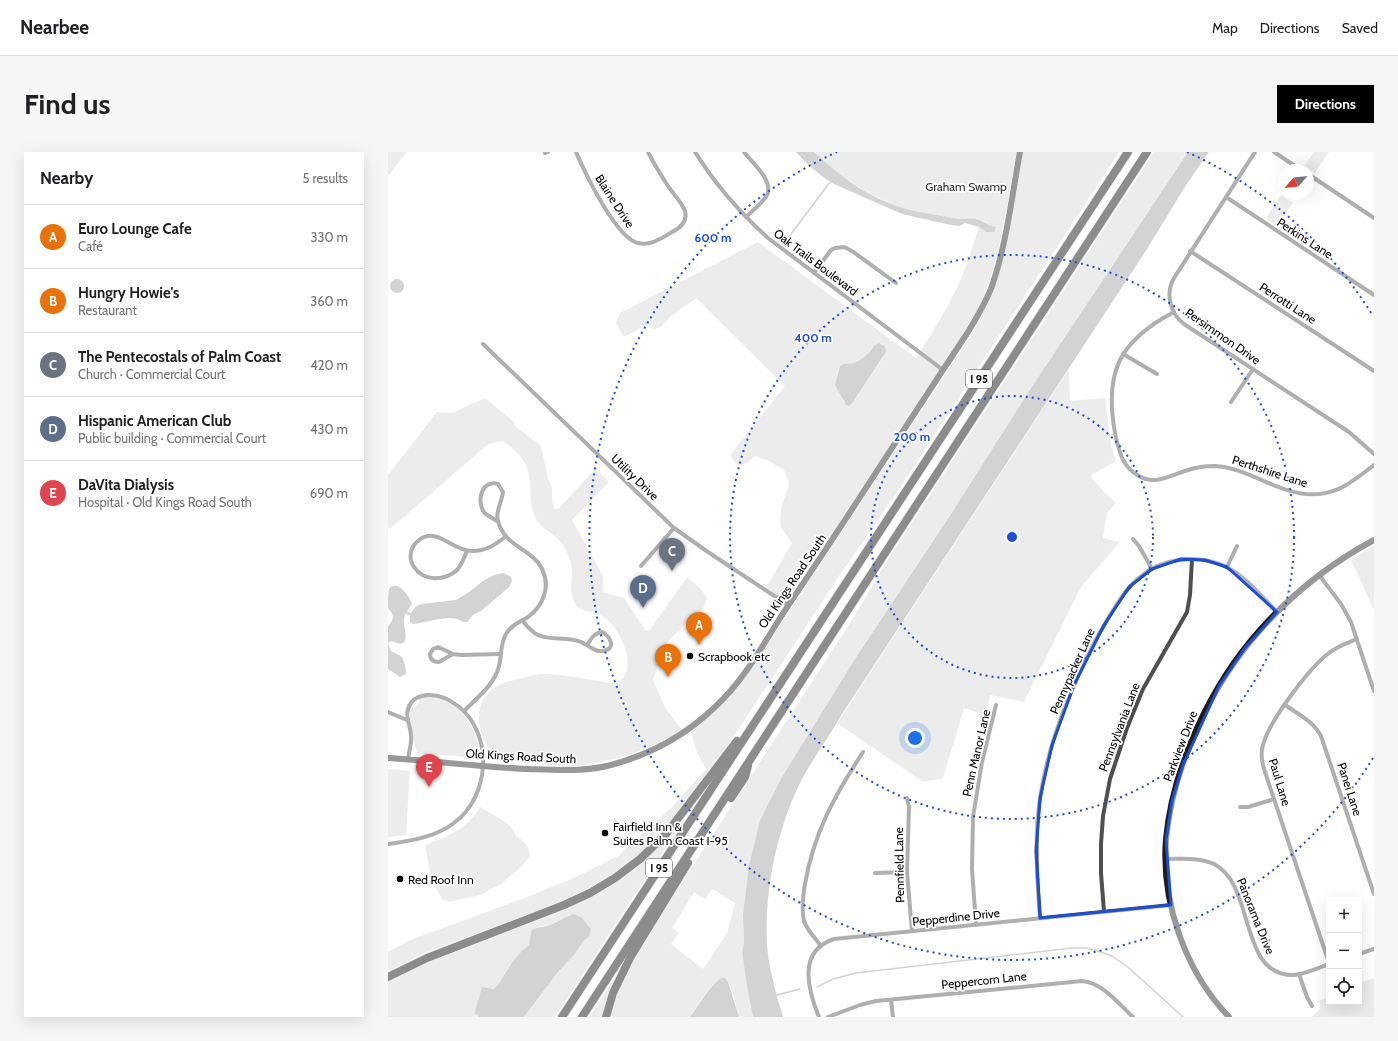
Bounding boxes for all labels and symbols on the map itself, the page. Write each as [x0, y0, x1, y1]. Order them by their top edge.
north arrow [1278, 164, 1314, 200]
street label: Blaine Drive [592, 171, 638, 231]
park label: Graham Swamp [925, 179, 1007, 194]
street label: Perkins Lane [1274, 214, 1336, 262]
street label: Oak Trails Boulevard [771, 225, 861, 299]
text: 600 m [695, 230, 731, 245]
street label: Perrotti Lane [1257, 279, 1319, 327]
street label: Persimmon Drive [1183, 305, 1263, 367]
text: 400 m [794, 330, 832, 345]
road number: I 95 [966, 370, 992, 388]
text: 200 m [894, 429, 930, 444]
street label: Utility Drive [608, 451, 662, 503]
street label: Perthshire Lane [1230, 452, 1310, 490]
centre of rings [1005, 530, 1019, 544]
street label: Old Kings Road South [755, 531, 829, 631]
pin: C [659, 538, 685, 571]
pin: D [630, 575, 656, 608]
pin: A [686, 612, 712, 645]
street label: Pennypacker Lane [1046, 626, 1098, 716]
pin: B [655, 644, 681, 677]
place label: Scrapbook etc [698, 649, 771, 664]
marker: Scrapbook etc [685, 651, 695, 661]
street label: Pennsylvania Lane [1095, 680, 1143, 774]
street label: Penn Manor Lane [959, 708, 993, 798]
street label: Parkview Drive [1160, 709, 1200, 783]
your location [905, 728, 925, 748]
street label: Old Kings Road South [465, 746, 577, 766]
pin: E [416, 754, 442, 787]
street label: Paul Lane [1266, 756, 1294, 808]
street label: Panei Lane [1334, 760, 1366, 818]
place label: Fairfield Inn & Suites Palm Coast I-95 [613, 819, 728, 848]
street label: Pennfield Lane [891, 827, 907, 903]
marker: Fairfield Inn & Suites Palm Coast I-95 [600, 828, 610, 838]
road number: I 95 [646, 859, 672, 877]
place label: Red Roof Inn [408, 872, 474, 887]
marker: Red Roof Inn [395, 874, 405, 884]
street label: Panorama Drive [1234, 876, 1278, 956]
street label: Pepperdine Drive [912, 905, 1000, 929]
street label: Peppercorn Lane [941, 968, 1027, 992]

